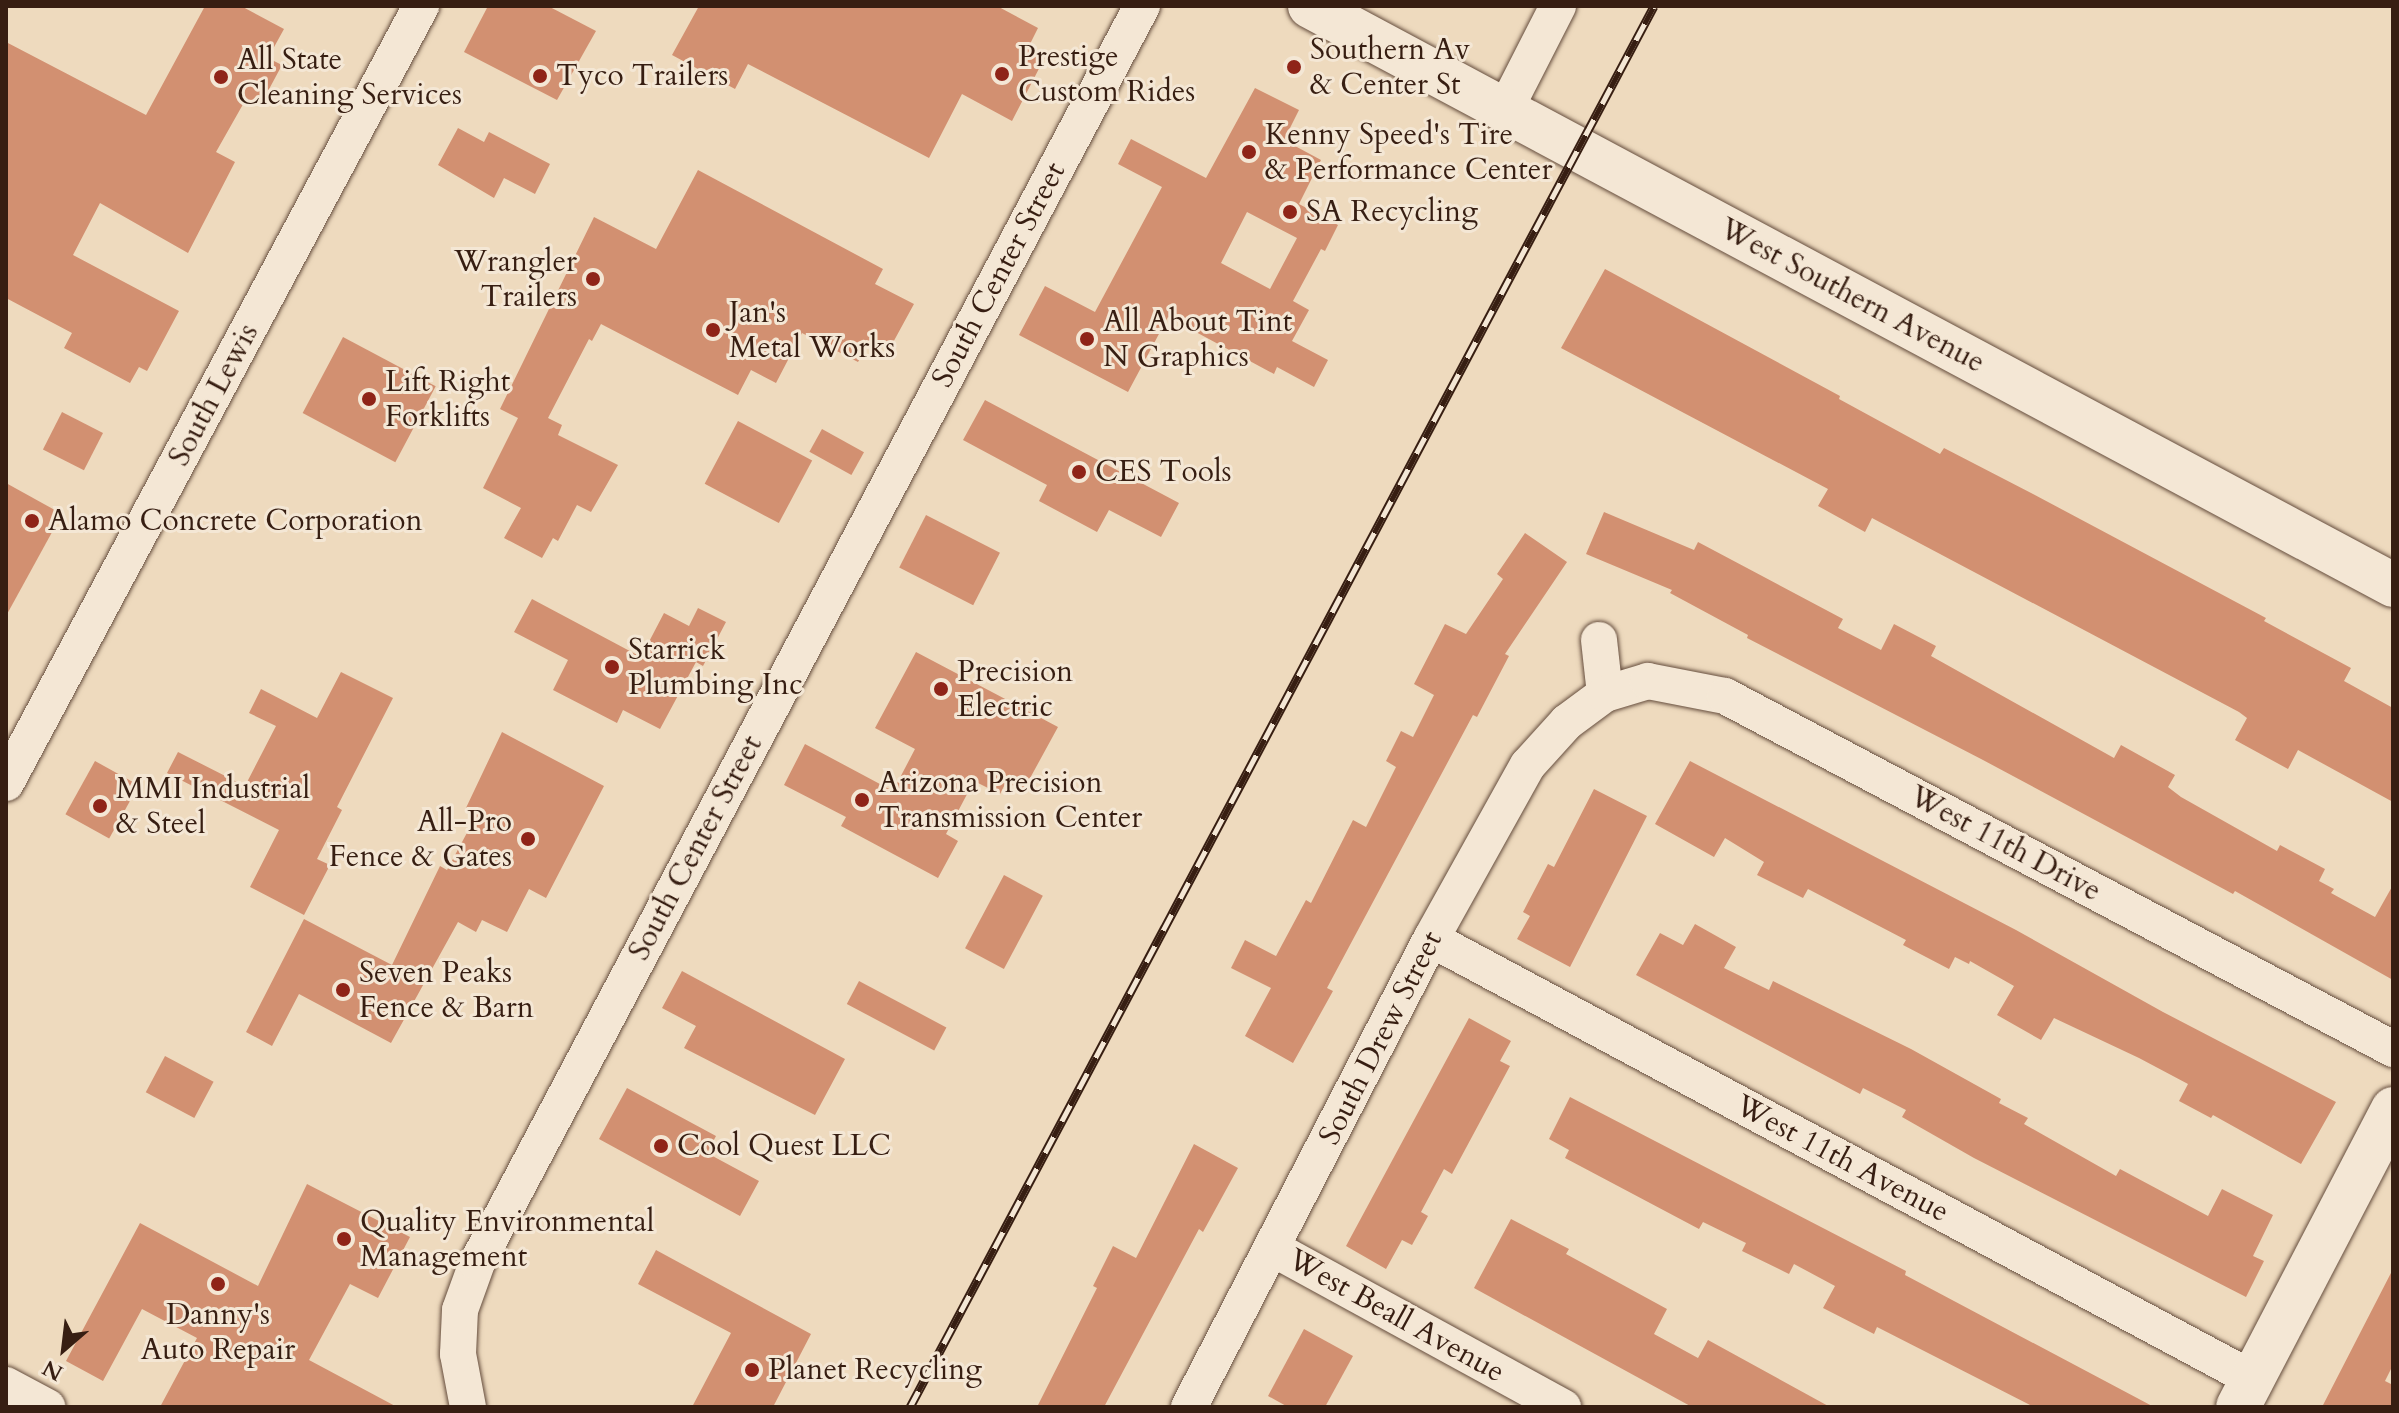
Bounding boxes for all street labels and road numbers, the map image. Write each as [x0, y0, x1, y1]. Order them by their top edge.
street label: South Center Street [925, 156, 1073, 394]
street label: West Southern Avenue [1713, 211, 1991, 381]
street label: South Lewis [161, 318, 267, 472]
street label: South Center Street [622, 729, 770, 967]
street label: West 11th Drive [1903, 778, 2107, 910]
street label: South Drew Street [1312, 925, 1450, 1151]
street label: West 11th Avenue [1729, 1088, 1955, 1230]
street label: West Beall Avenue [1281, 1242, 1511, 1390]

